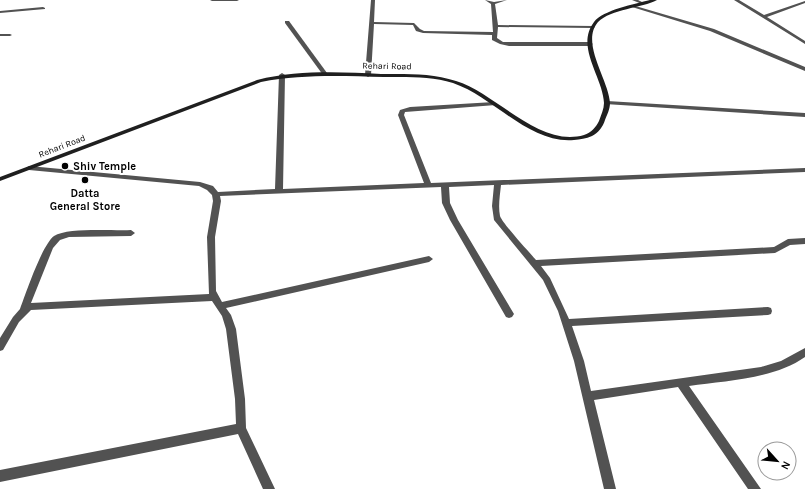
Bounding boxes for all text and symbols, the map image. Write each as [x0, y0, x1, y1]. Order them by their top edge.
street label: Rehari Road [362, 61, 412, 71]
street label: Rehari Road [37, 132, 87, 160]
place label: Shiv Temple [73, 160, 136, 173]
marker: Shiv Temple [60, 161, 70, 171]
marker: Datta General Store [80, 175, 90, 185]
place label: Datta General Store [50, 187, 120, 213]
north arrow [757, 441, 797, 481]
text: N [778, 459, 793, 472]

